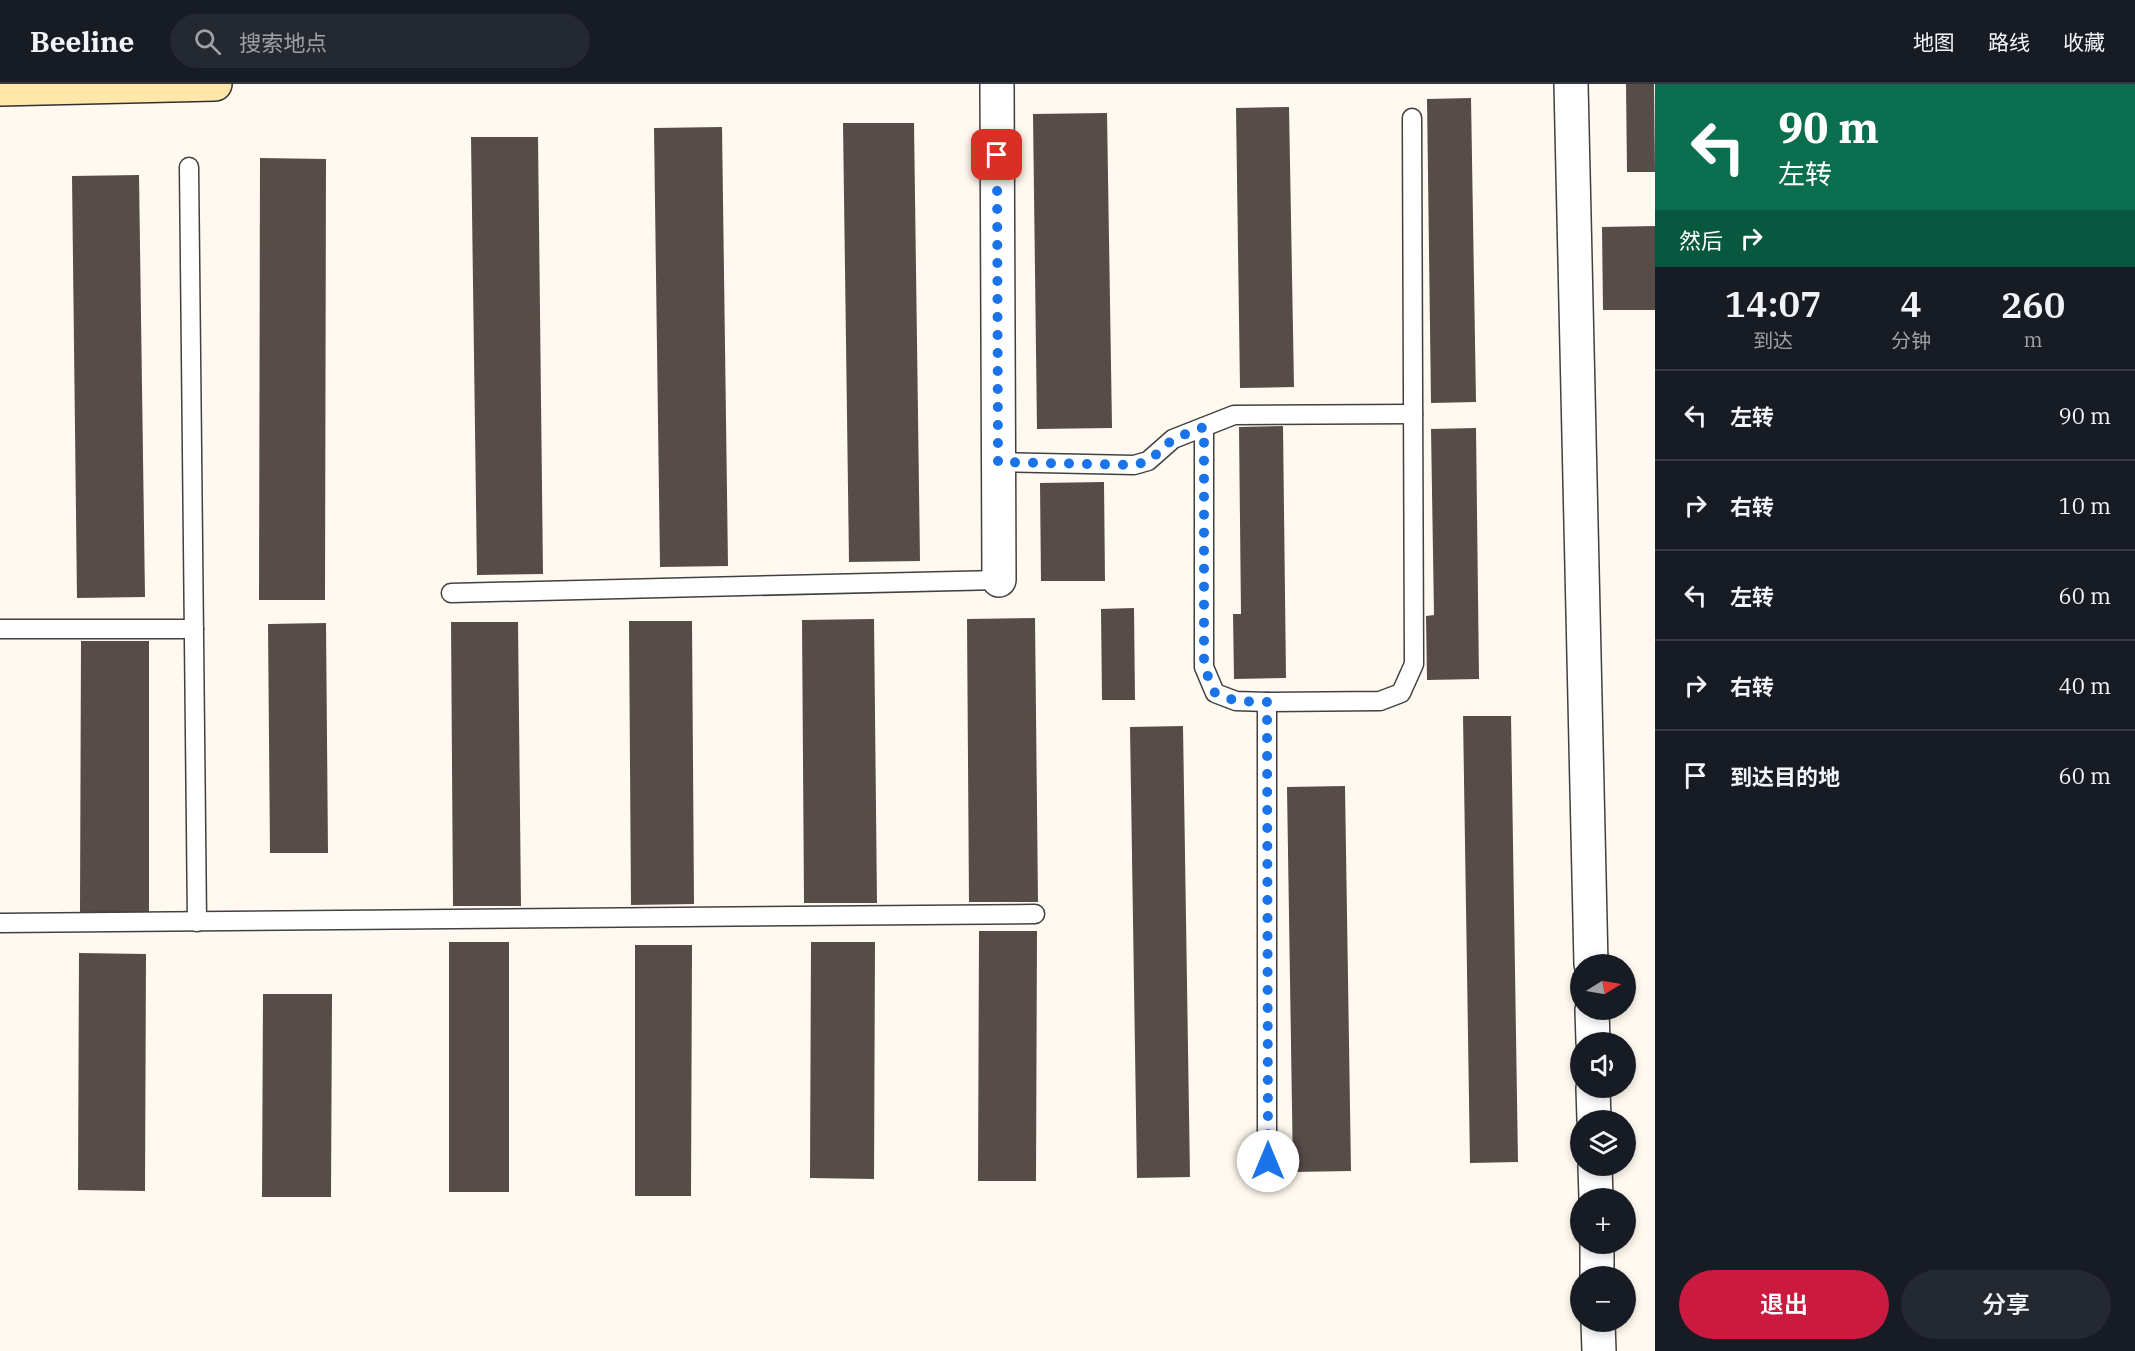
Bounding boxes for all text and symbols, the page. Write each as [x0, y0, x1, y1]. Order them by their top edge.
search box [170, 14, 590, 68]
text: Beeline [30, 23, 134, 60]
icon: search [191, 25, 224, 58]
text: 搜索地点 [239, 28, 327, 57]
text: 地图 [1913, 28, 1955, 56]
text: 路线 [1988, 28, 2030, 56]
text: 收藏 [2063, 28, 2105, 56]
text: 90 m [1778, 100, 1879, 155]
icon: left [1679, 108, 1757, 186]
pin [971, 129, 1022, 180]
icon: arrive [980, 138, 1013, 171]
text: 左转 [1778, 156, 1832, 191]
icon: right [1735, 222, 1768, 255]
text: 然后 [1679, 226, 1723, 255]
text: 14:07 [1725, 280, 1822, 327]
text: 4 [1900, 280, 1922, 327]
text: 260 [2001, 281, 2065, 328]
text: m [2024, 326, 2043, 353]
text: 到达 [1753, 327, 1793, 354]
text: 分钟 [1891, 327, 1931, 354]
icon: left [1679, 399, 1712, 432]
text: 90 m [2059, 401, 2111, 430]
text: 左转 [1730, 402, 1774, 431]
icon: right [1679, 489, 1712, 522]
text: 10 m [2059, 491, 2111, 520]
text: 右转 [1730, 492, 1774, 521]
icon: left [1679, 579, 1712, 612]
text: 60 m [2059, 581, 2111, 610]
text: 左转 [1730, 582, 1774, 611]
icon: right [1679, 669, 1712, 702]
text: 40 m [2059, 671, 2111, 700]
text: 右转 [1730, 672, 1774, 701]
icon: arrive [1679, 759, 1712, 792]
text: 60 m [2059, 761, 2111, 790]
text: 到达目的地 [1730, 762, 1840, 791]
north arrow [1570, 954, 1636, 1020]
map controls [1570, 954, 1636, 1332]
button: sound [1570, 1032, 1636, 1098]
button: layers [1570, 1110, 1636, 1176]
position arrow [1236, 1129, 1300, 1193]
button: + [1570, 1188, 1636, 1254]
button: − [1570, 1266, 1636, 1332]
button: 退出 [1679, 1270, 1889, 1339]
button: 分享 [1901, 1270, 2111, 1339]

